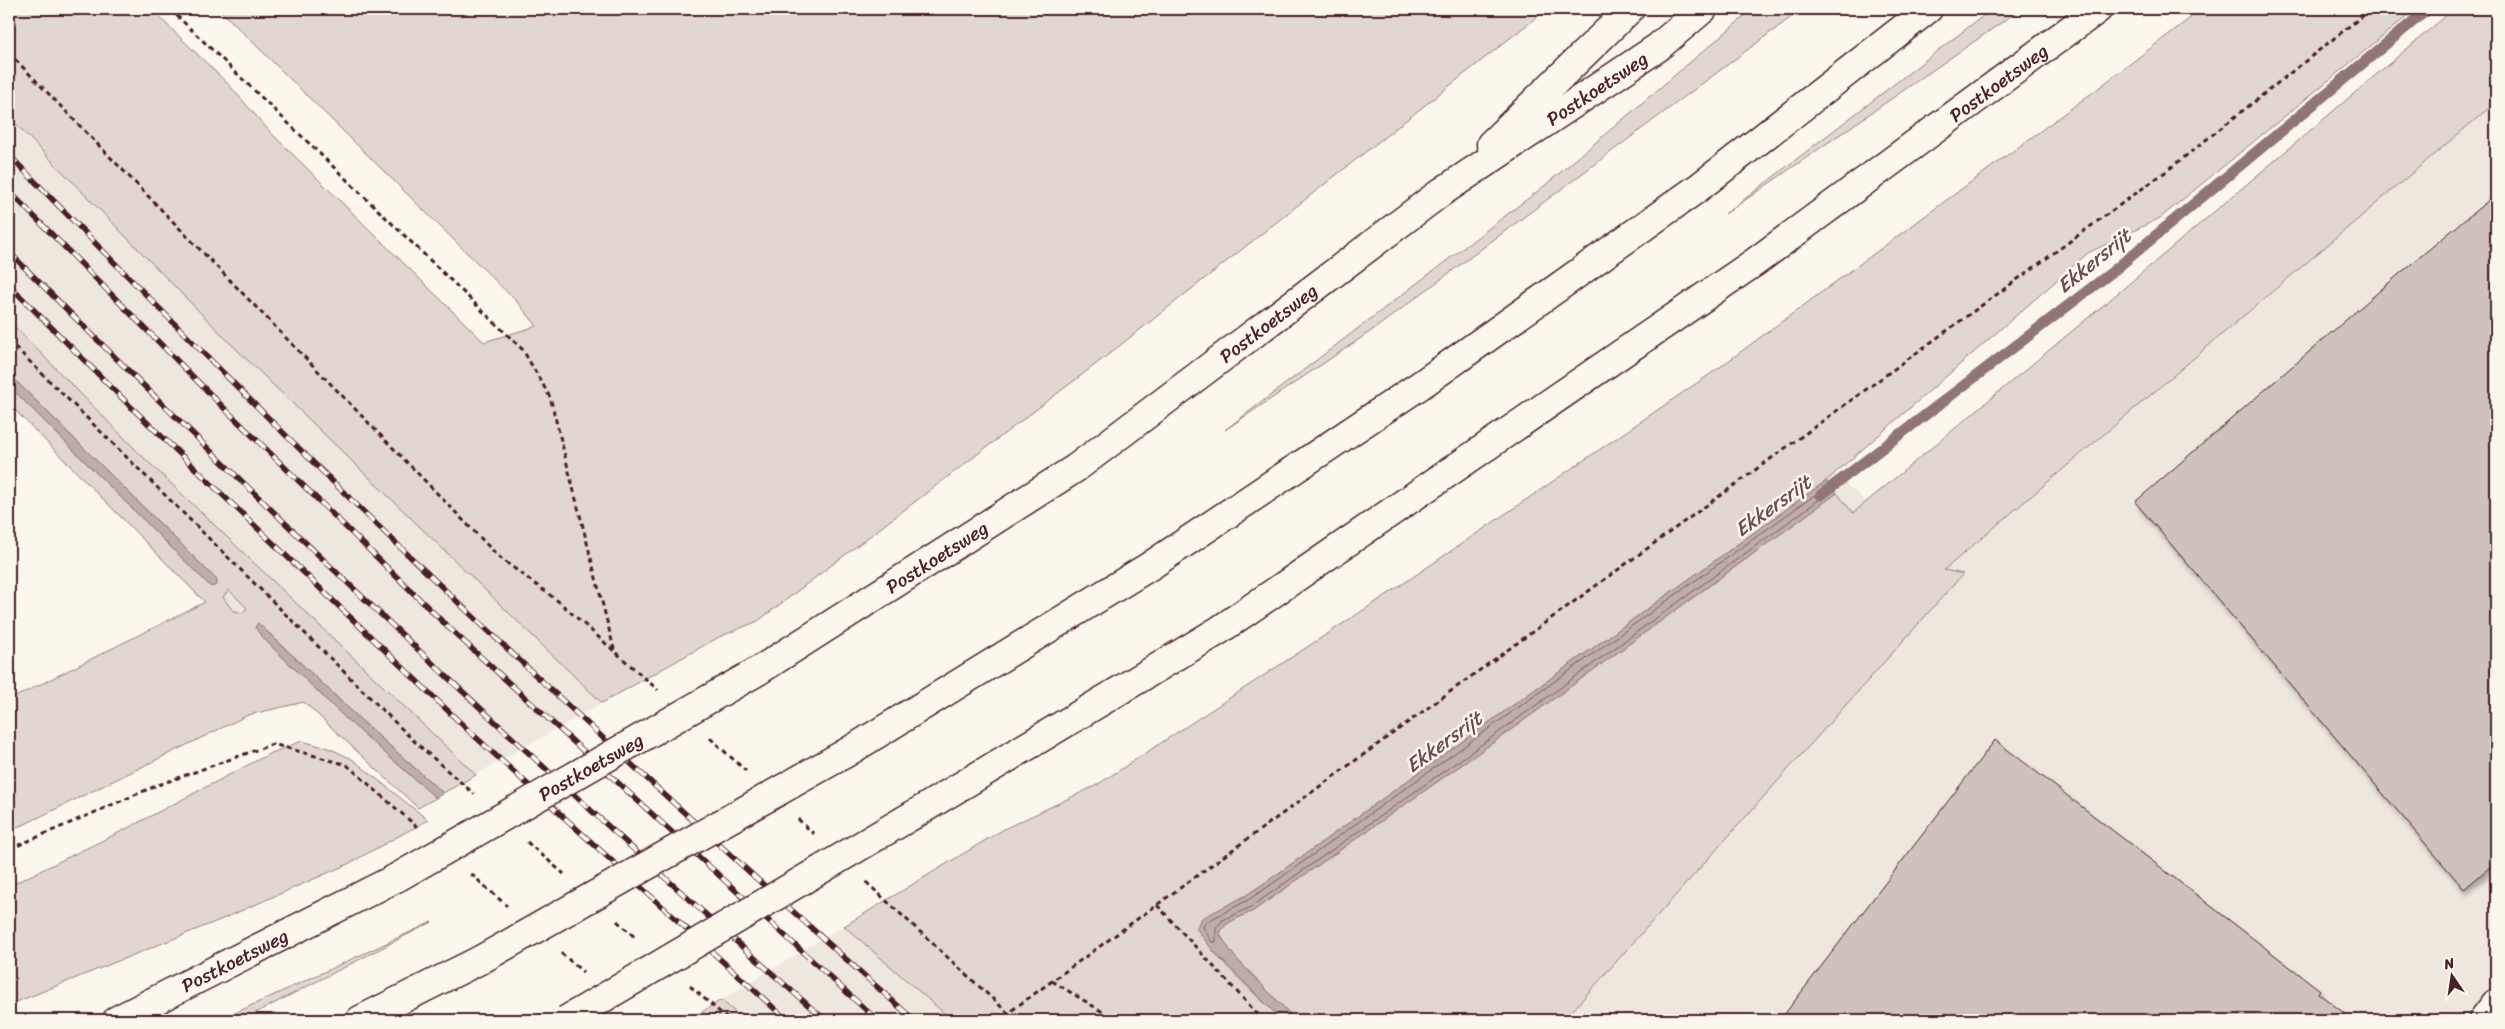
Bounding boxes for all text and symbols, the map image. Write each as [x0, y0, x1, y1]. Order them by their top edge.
street label: Postkoetsweg [1941, 34, 2055, 131]
street label: Postkoetsweg [1539, 42, 1655, 134]
water label: Ekkersrijt [2049, 218, 2141, 302]
street label: Postkoetsweg [1212, 274, 1325, 371]
water label: Ekkersrijt [1727, 465, 1821, 546]
street label: Postkoetsweg [879, 511, 995, 602]
water label: Ekkersrijt [1398, 701, 1492, 782]
street label: Postkoetsweg [532, 723, 650, 810]
street label: Postkoetsweg [175, 919, 295, 1001]
text: N [2441, 950, 2457, 977]
north arrow [2428, 952, 2478, 1002]

